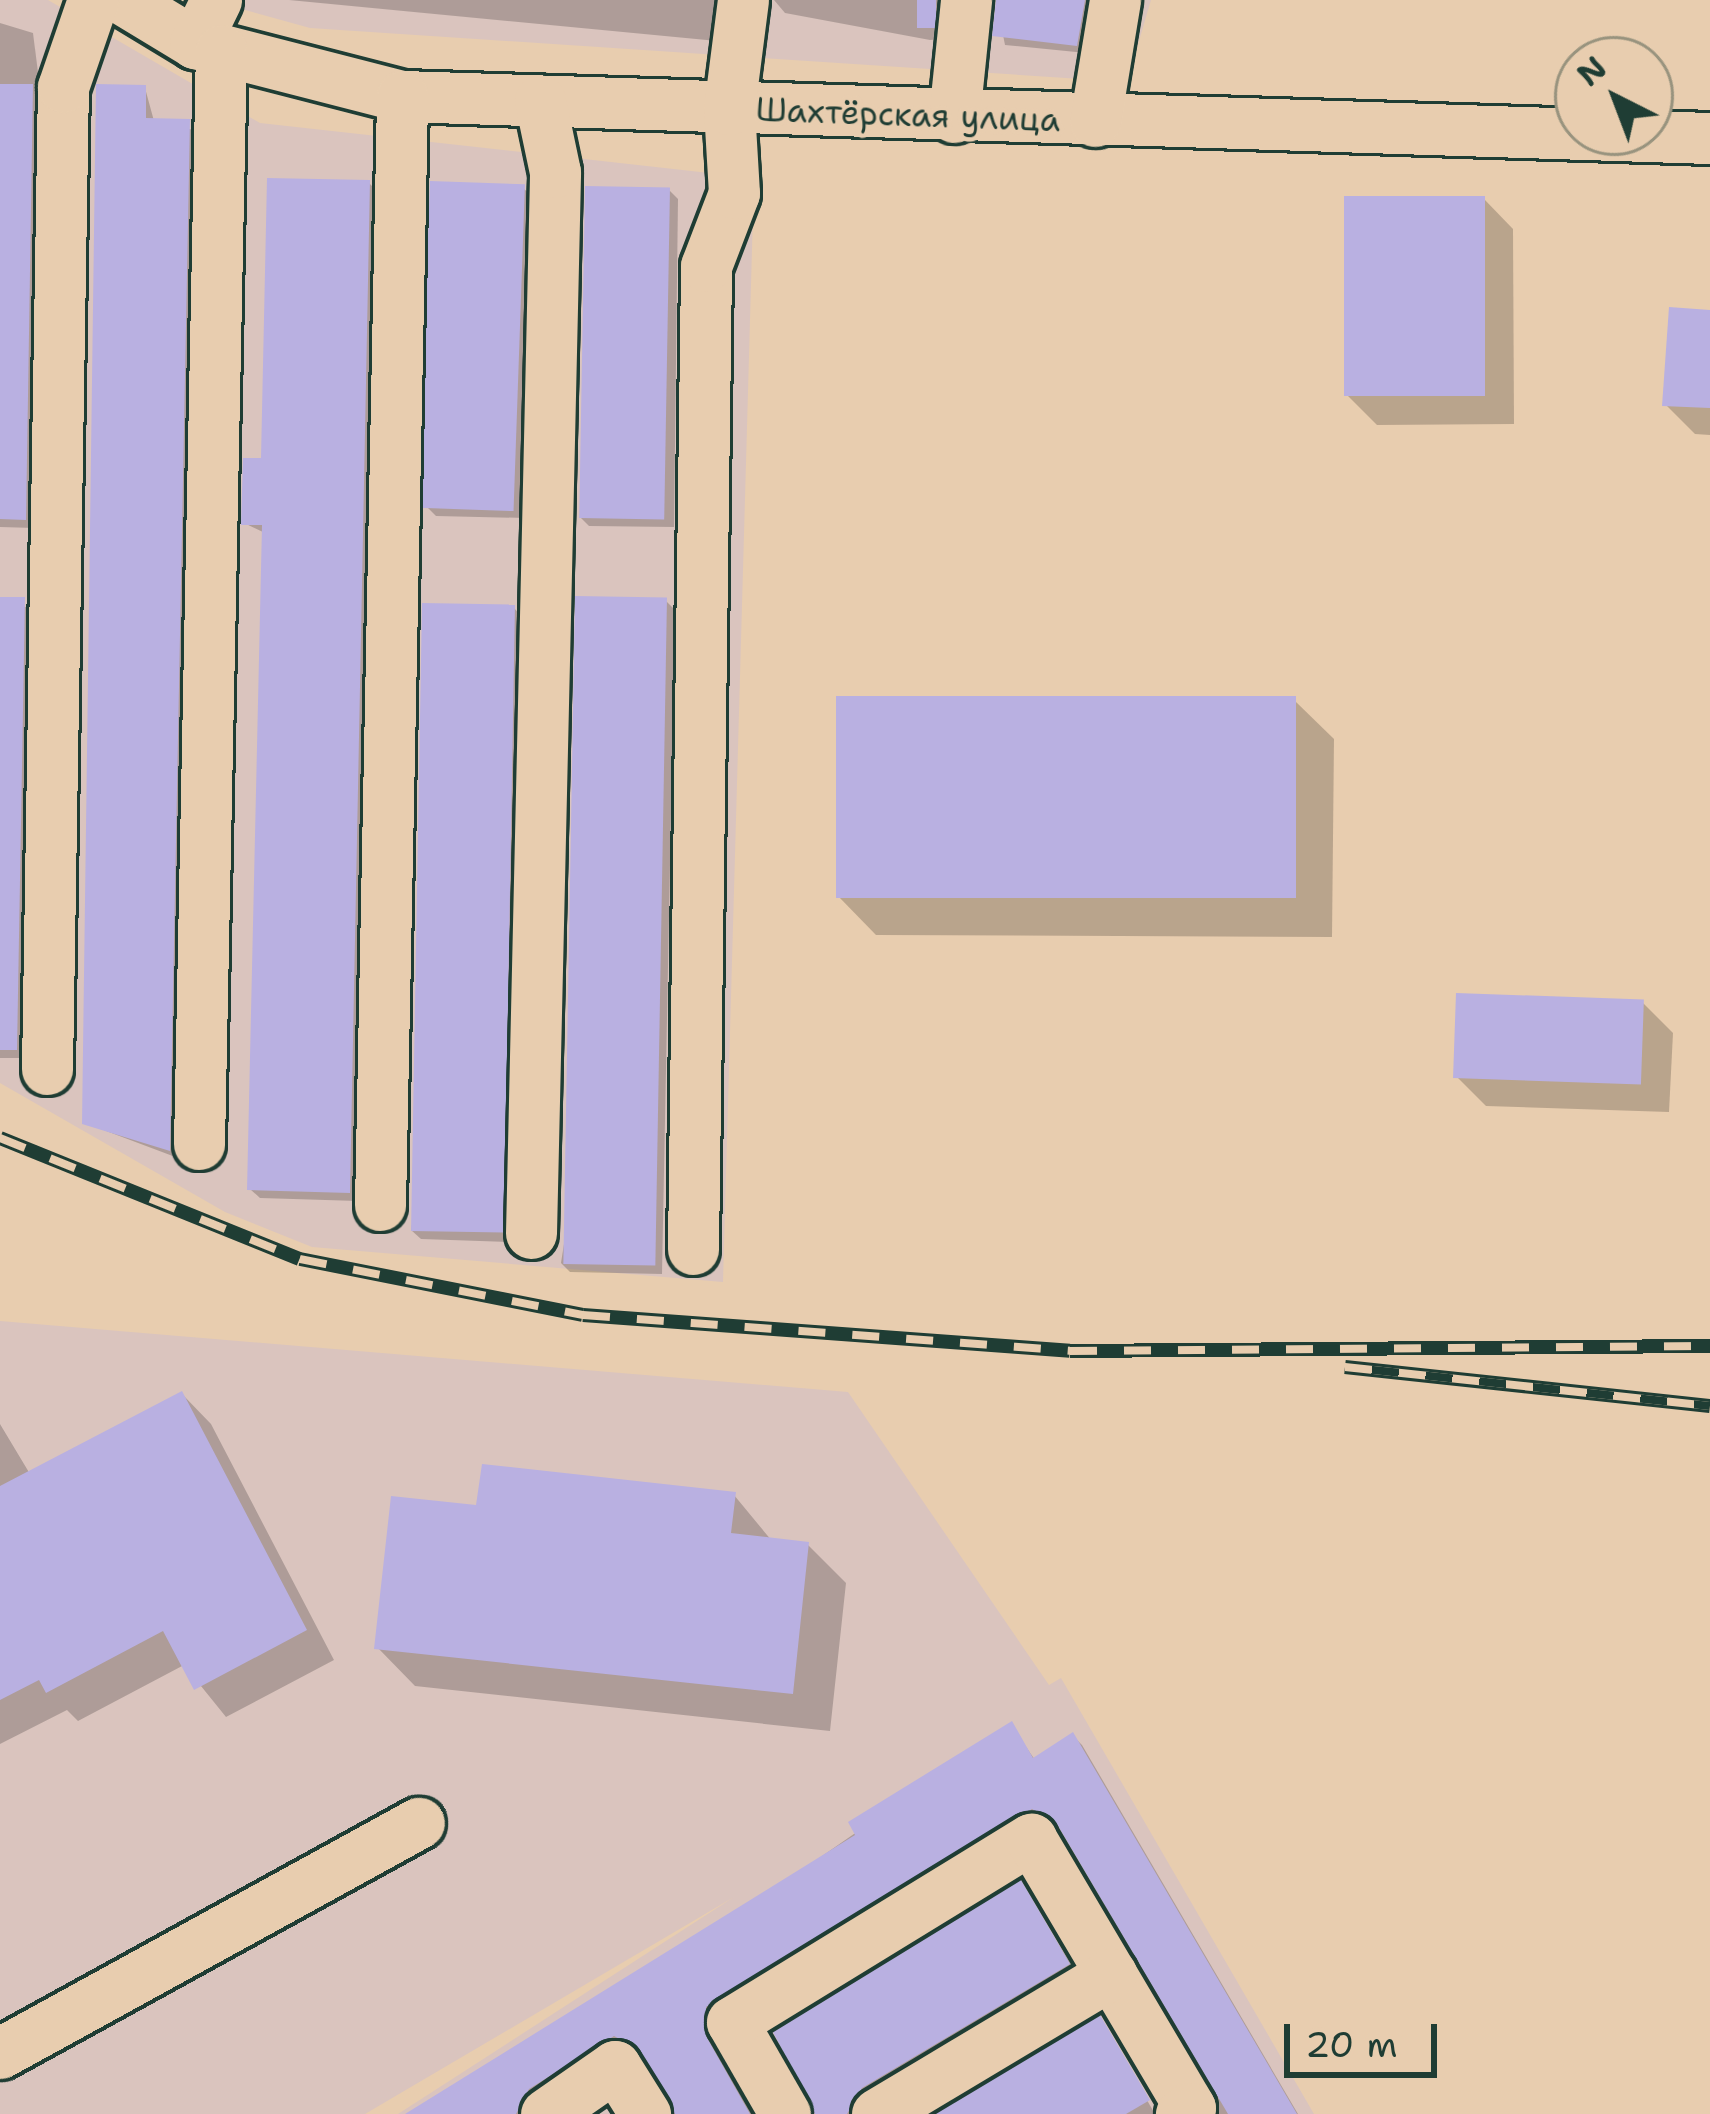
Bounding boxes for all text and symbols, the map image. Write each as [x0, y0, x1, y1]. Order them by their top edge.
north arrow [1554, 36, 1674, 156]
text: N [1567, 46, 1616, 97]
street label: Шахтёрская улица [755, 90, 1061, 140]
scale bar [1290, 2000, 1443, 2074]
text: 20 m [1305, 2020, 1398, 2069]

